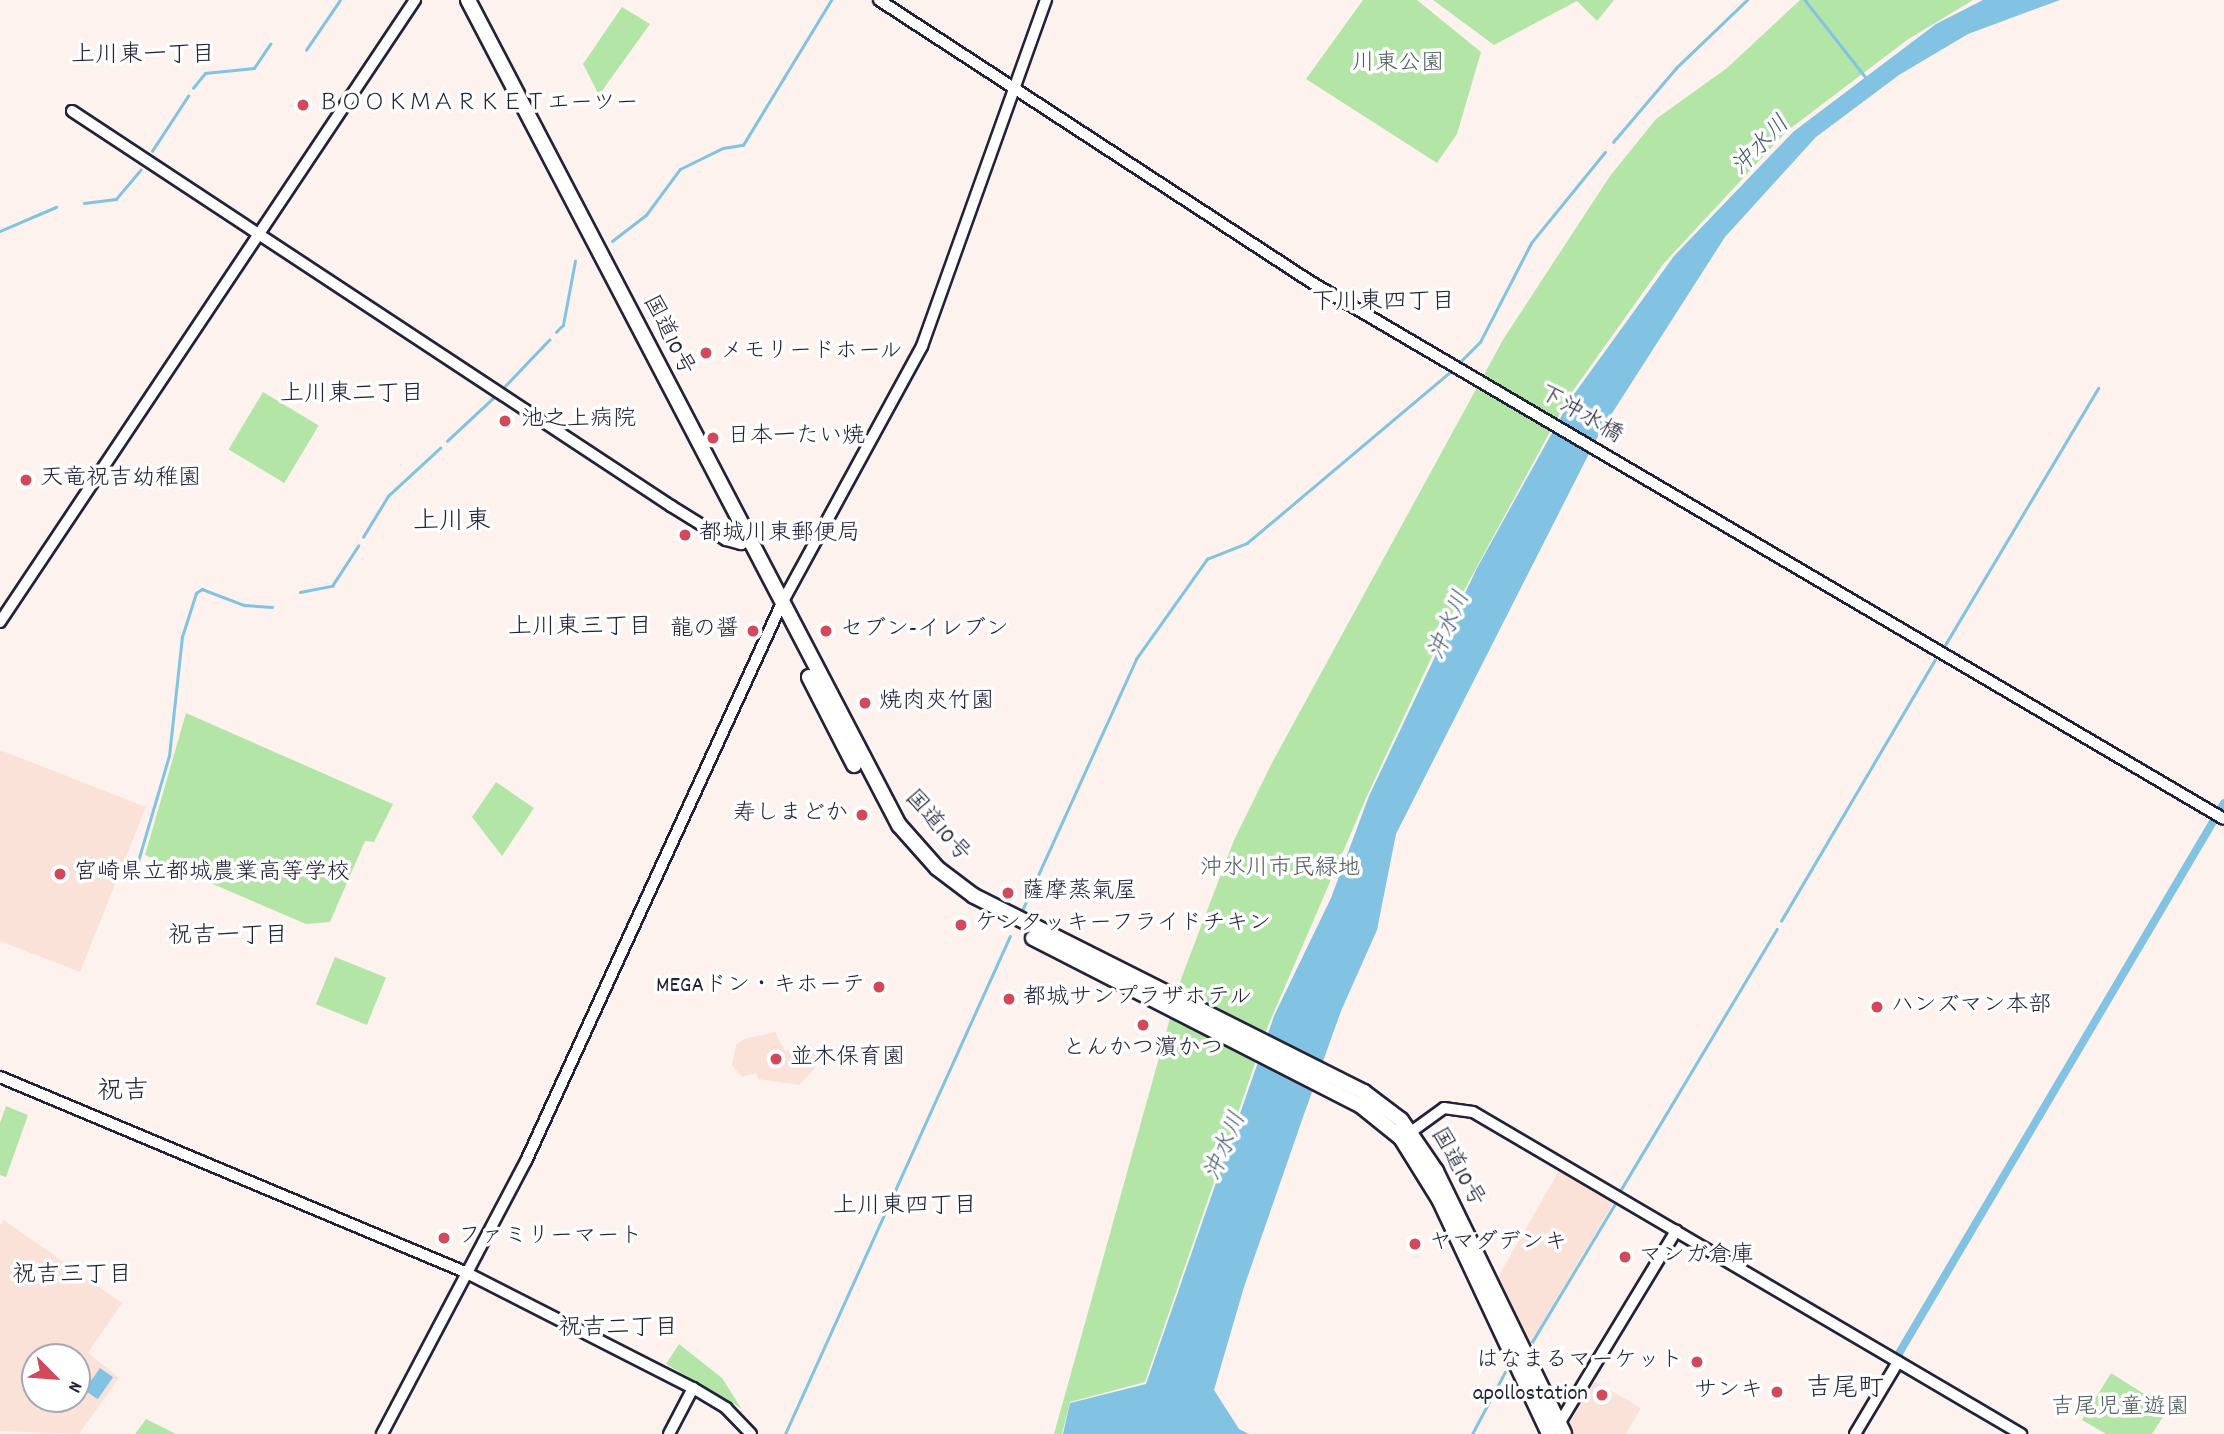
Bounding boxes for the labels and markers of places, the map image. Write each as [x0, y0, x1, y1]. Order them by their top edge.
place label: ＢＯＯＫＭＡＲＫＥＴエーツー [317, 91, 639, 119]
marker: ＢＯＯＫＭＡＲＫＥＴエーツー [295, 97, 311, 113]
place label: メモリードホール [720, 339, 904, 367]
marker: メモリードホール [698, 345, 714, 361]
place label: 池之上病院 [521, 407, 636, 435]
marker: 池之上病院 [495, 411, 515, 431]
place label: 日本一たい焼 [727, 424, 865, 452]
marker: 日本一たい焼 [705, 430, 721, 446]
place label: 天竜祝吉幼稚園 [40, 466, 201, 494]
marker: 天竜祝吉幼稚園 [18, 472, 34, 488]
place label: 都城川東郵便局 [699, 521, 860, 549]
marker: 都城川東郵便局 [677, 527, 693, 543]
place label: 龍の醤 [670, 617, 739, 645]
place label: セブン-イレブン [840, 617, 1009, 645]
marker: 龍の醤 [745, 623, 761, 639]
marker: セブン-イレブン [818, 623, 834, 639]
place label: 焼肉夾竹園 [879, 689, 994, 717]
marker: 焼肉夾竹園 [857, 695, 873, 711]
place label: 寿しまどか [733, 801, 848, 829]
marker: 寿しまどか [854, 807, 870, 823]
place label: 宮崎県立都城農業高等学校 [74, 860, 350, 888]
marker: 宮崎県立都城農業高等学校 [52, 866, 68, 882]
place label: 薩摩蒸氣屋 [1022, 879, 1137, 907]
marker: 薩摩蒸氣屋 [1000, 885, 1016, 901]
place label: ケンタッキーフライドチキン [975, 911, 1274, 939]
marker: ケンタッキーフライドチキン [953, 917, 969, 933]
place label: MEGAドン・キホーテ [656, 973, 865, 1001]
marker: MEGAドン・キホーテ [871, 979, 887, 995]
place label: 都城サンプラザホテル [1023, 985, 1253, 1013]
marker: 都城サンプラザホテル [1001, 991, 1017, 1007]
place label: ハンズマン本部 [1891, 993, 2052, 1021]
marker: ハンズマン本部 [1869, 999, 1885, 1015]
marker: とんかつ濵かつ [1135, 1017, 1151, 1033]
place label: とんかつ濵かつ [1063, 1036, 1223, 1064]
place label: 並木保育園 [790, 1045, 905, 1073]
marker: 並木保育園 [768, 1051, 784, 1067]
place label: ファミリーマート [458, 1224, 642, 1252]
marker: ファミリーマート [436, 1230, 452, 1246]
place label: ヤマダデンキ [1429, 1230, 1567, 1258]
marker: ヤマダデンキ [1407, 1236, 1423, 1252]
place label: マンガ倉庫 [1639, 1243, 1754, 1271]
marker: マンガ倉庫 [1617, 1249, 1633, 1265]
place label: はなまるマーケット [1476, 1348, 1683, 1376]
marker: はなまるマーケット [1689, 1354, 1705, 1370]
place label: サンキ [1694, 1378, 1763, 1406]
place label: apollostation [1473, 1381, 1588, 1409]
marker: サンキ [1769, 1384, 1785, 1400]
marker: apollostation [1594, 1387, 1610, 1403]

